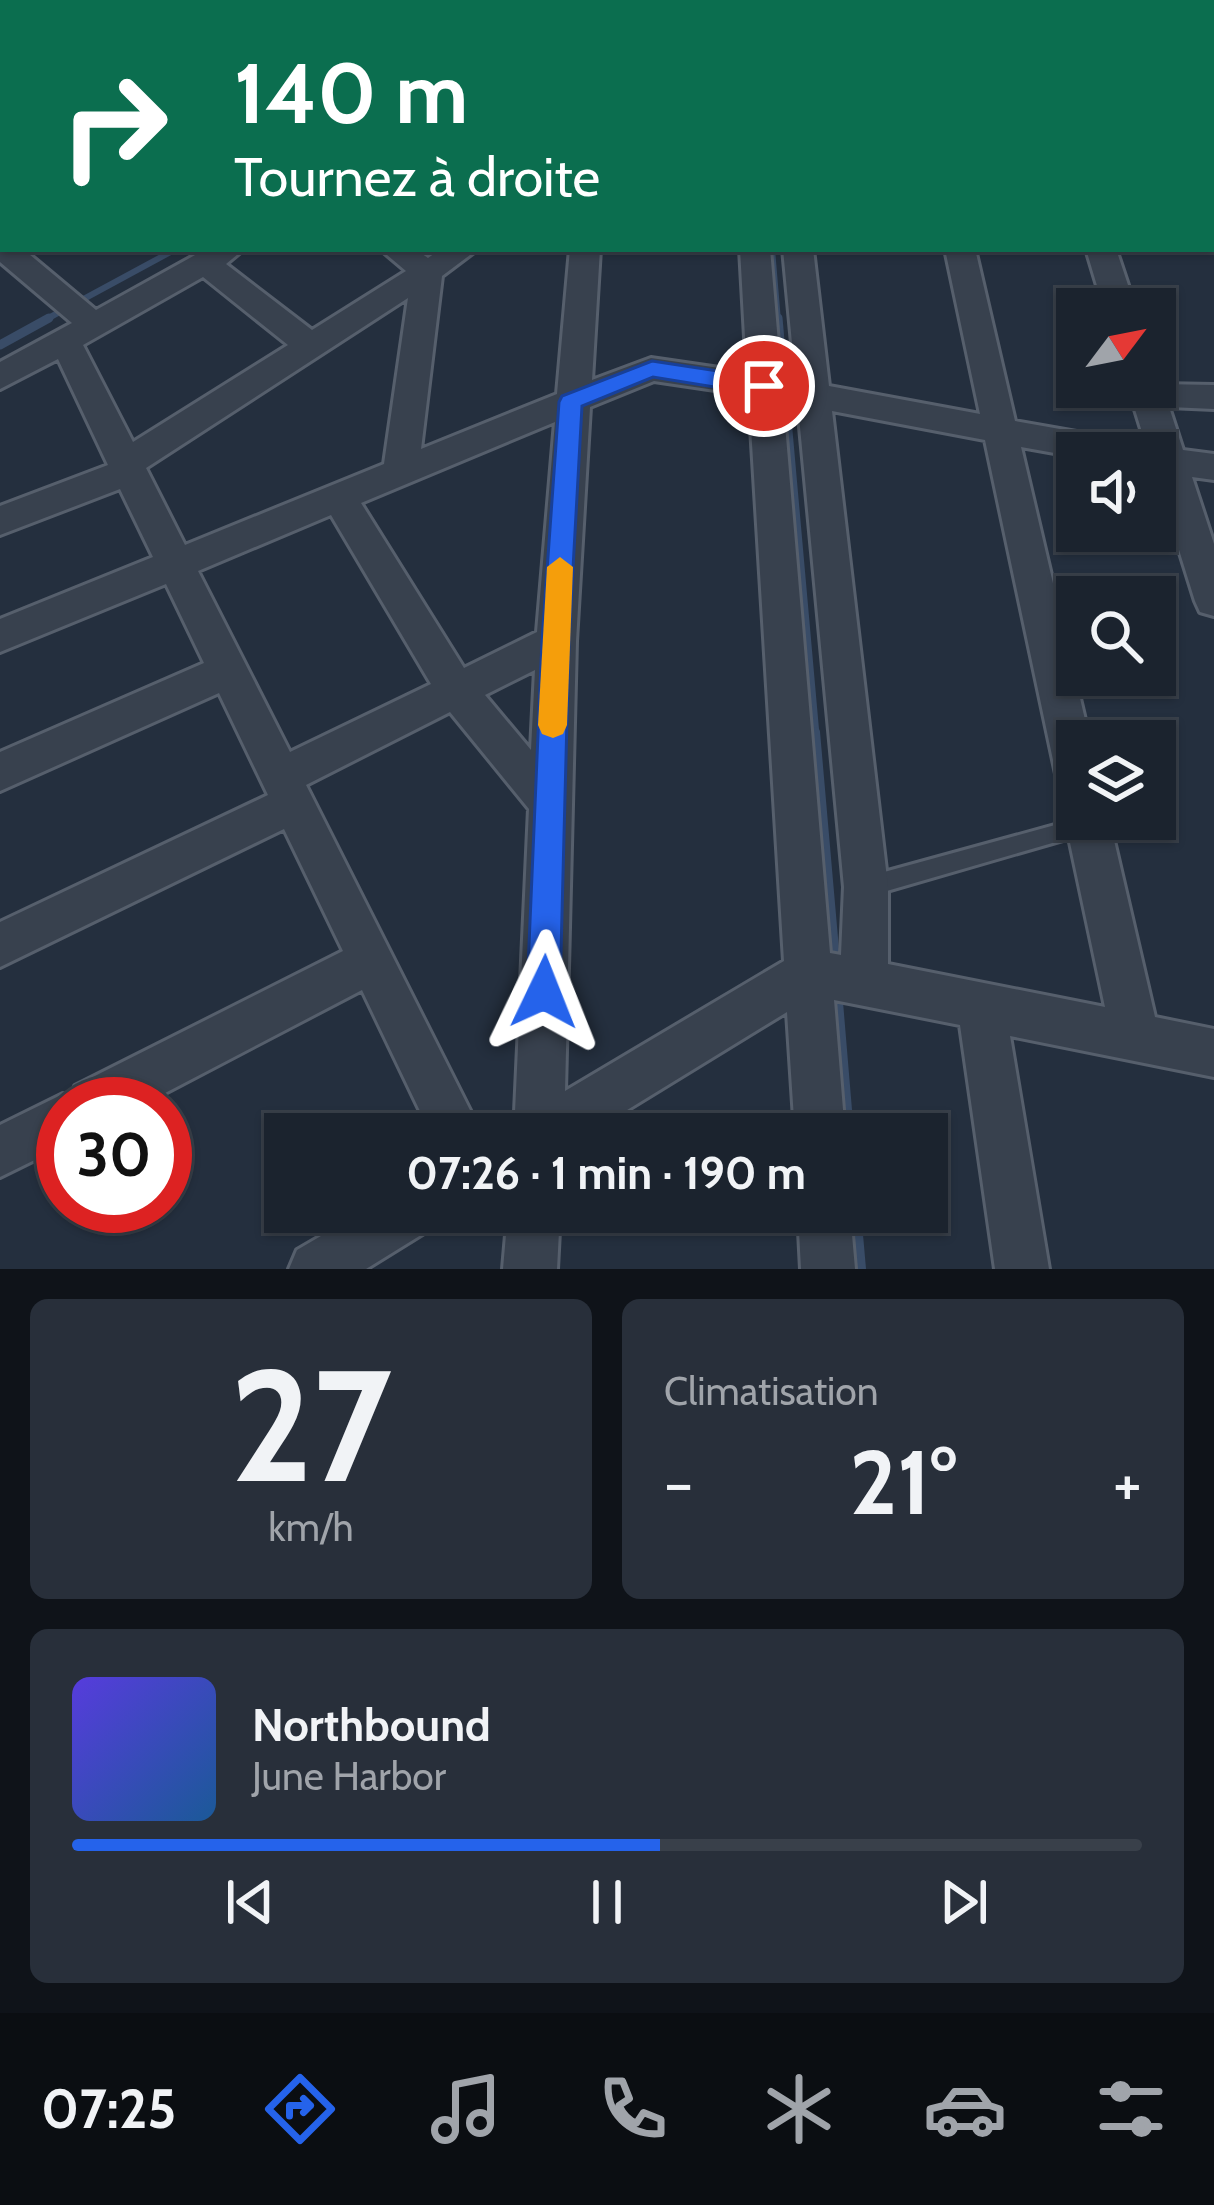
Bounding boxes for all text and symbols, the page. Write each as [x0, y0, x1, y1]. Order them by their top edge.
text: 140 m [234, 42, 468, 144]
icon: right [36, 48, 192, 204]
text: Tournez à droite [234, 144, 600, 210]
north arrow [1056, 288, 1176, 408]
map controls [1056, 288, 1176, 840]
pin [713, 335, 815, 437]
icon: arrive [731, 353, 797, 419]
button: sound [1056, 432, 1176, 552]
button: search [1056, 576, 1176, 696]
button: layers [1056, 720, 1176, 840]
position arrow [481, 929, 607, 1055]
speed limit sign: 30 [36, 1077, 192, 1233]
text: 07:26 · 1 min · 190 m [406, 1146, 806, 1200]
text: 27 [230, 1330, 392, 1520]
text: Climatisation [664, 1367, 879, 1415]
text: 21° [850, 1427, 956, 1537]
text: − [664, 1442, 693, 1523]
text: + [1113, 1442, 1142, 1523]
text: km/h [268, 1503, 354, 1551]
text: Northbound [252, 1698, 491, 1752]
text: June Harbor [252, 1752, 446, 1800]
icon: previous [217, 1869, 283, 1935]
icon: pause [574, 1869, 640, 1935]
icon: next [931, 1869, 997, 1935]
icon: directions [258, 2067, 342, 2151]
icon: music [424, 2067, 508, 2151]
icon: phone [591, 2067, 675, 2151]
icon: climate [757, 2067, 841, 2151]
icon: car [923, 2067, 1007, 2151]
icon: filters [1089, 2067, 1173, 2151]
text: 07:25 [41, 2076, 176, 2142]

